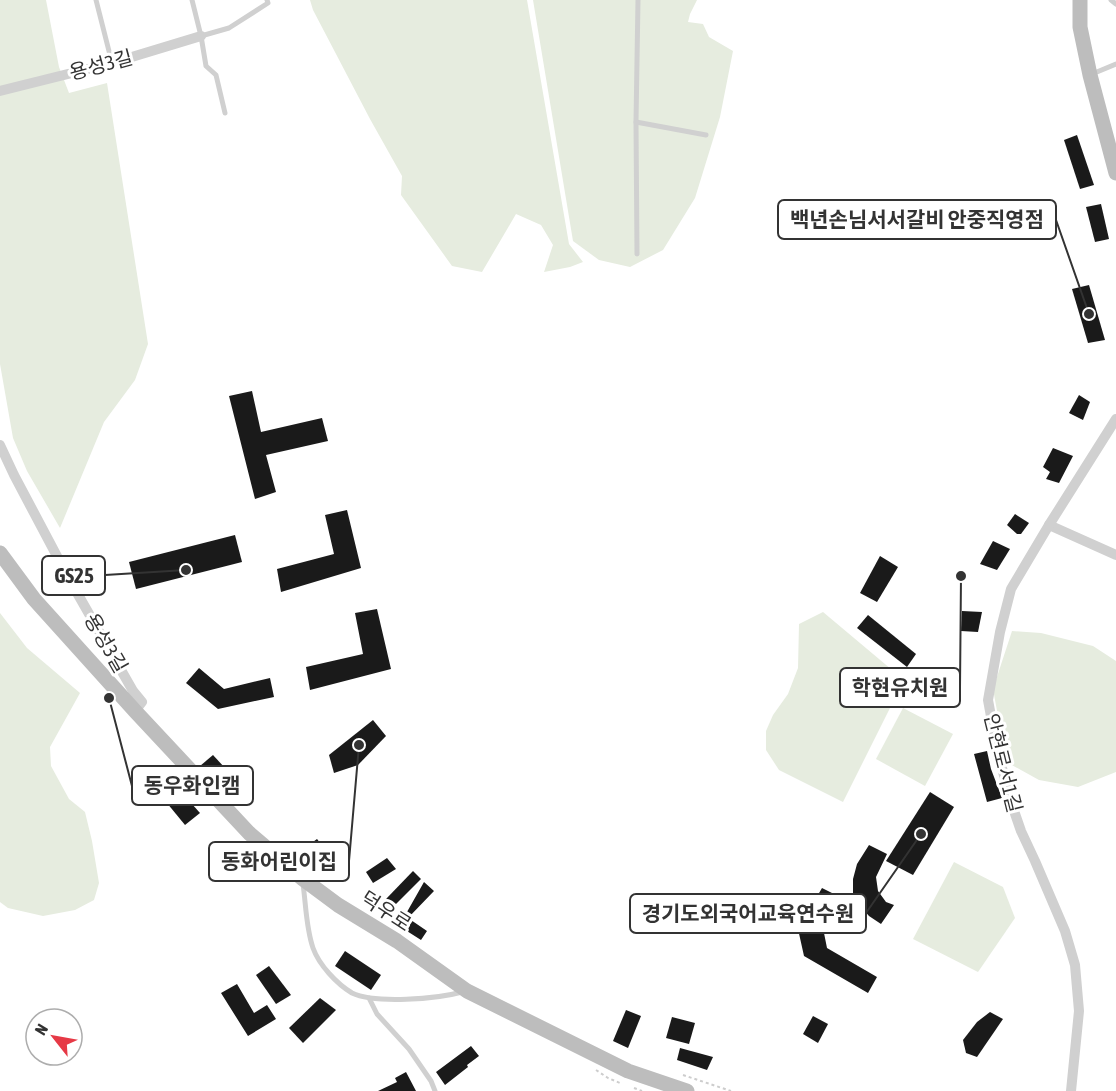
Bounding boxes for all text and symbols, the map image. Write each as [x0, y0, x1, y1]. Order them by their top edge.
street label: 용성3길 [67, 45, 135, 84]
callout: 백년손님서서갈비 안중직영점 [778, 200, 1056, 239]
text: 백년손님서서갈비 안중직영점 [790, 207, 1044, 231]
callout: GS25 [42, 556, 105, 595]
text: GS25 [54, 563, 94, 587]
street label: 용성3길 [80, 609, 133, 676]
callout: 학현유치원 [840, 668, 960, 707]
text: 학현유치원 [852, 675, 948, 699]
street label: 안현로서1길 [980, 711, 1027, 815]
callout: 동우화인캠 [132, 766, 253, 805]
text: 동우화인캠 [144, 773, 240, 797]
callout: 동화어린이집 [209, 842, 349, 881]
text: 동화어린이집 [221, 849, 337, 873]
street label: 덕우로 [357, 886, 416, 935]
callout: 경기도외국어교육연수원 [630, 894, 866, 933]
text: 경기도외국어교육연수원 [642, 901, 854, 925]
north arrow [24, 1007, 84, 1067]
text: N [31, 1021, 51, 1038]

